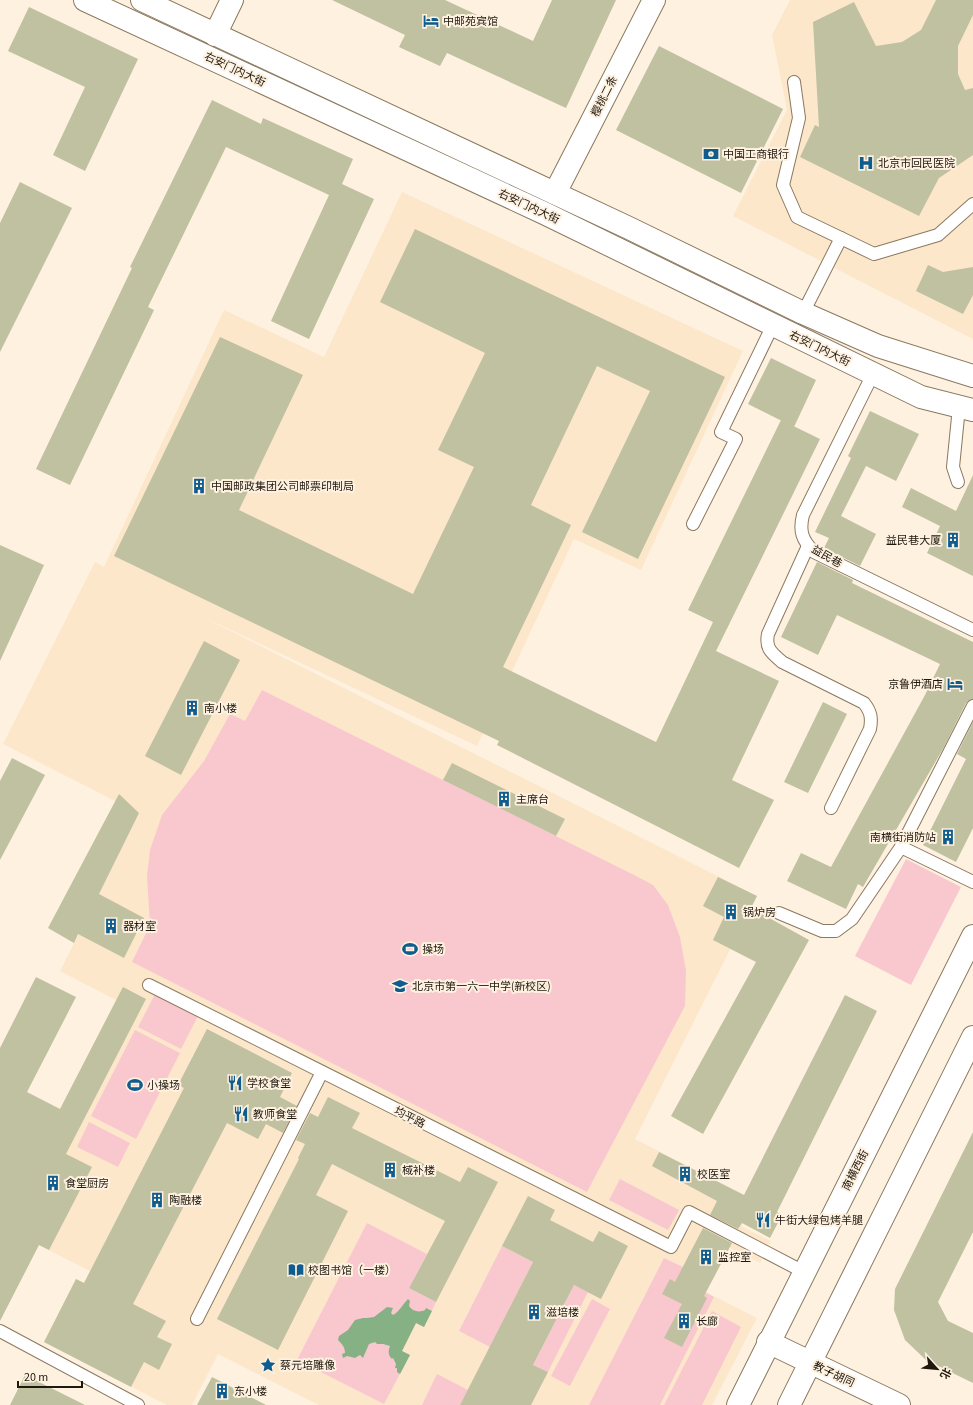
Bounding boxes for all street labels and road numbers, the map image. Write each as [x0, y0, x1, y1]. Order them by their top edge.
street label: 右安门内大街 [202, 49, 268, 90]
street label: 樱桃二条 [588, 73, 621, 119]
street label: 右安门内大街 [496, 186, 562, 227]
street label: 右安门内大街 [787, 327, 853, 370]
street label: 益民巷 [809, 542, 845, 571]
street label: 均平路 [392, 1103, 428, 1132]
street label: 南横西街 [839, 1147, 872, 1193]
street label: 教子胡同 [811, 1358, 857, 1391]

